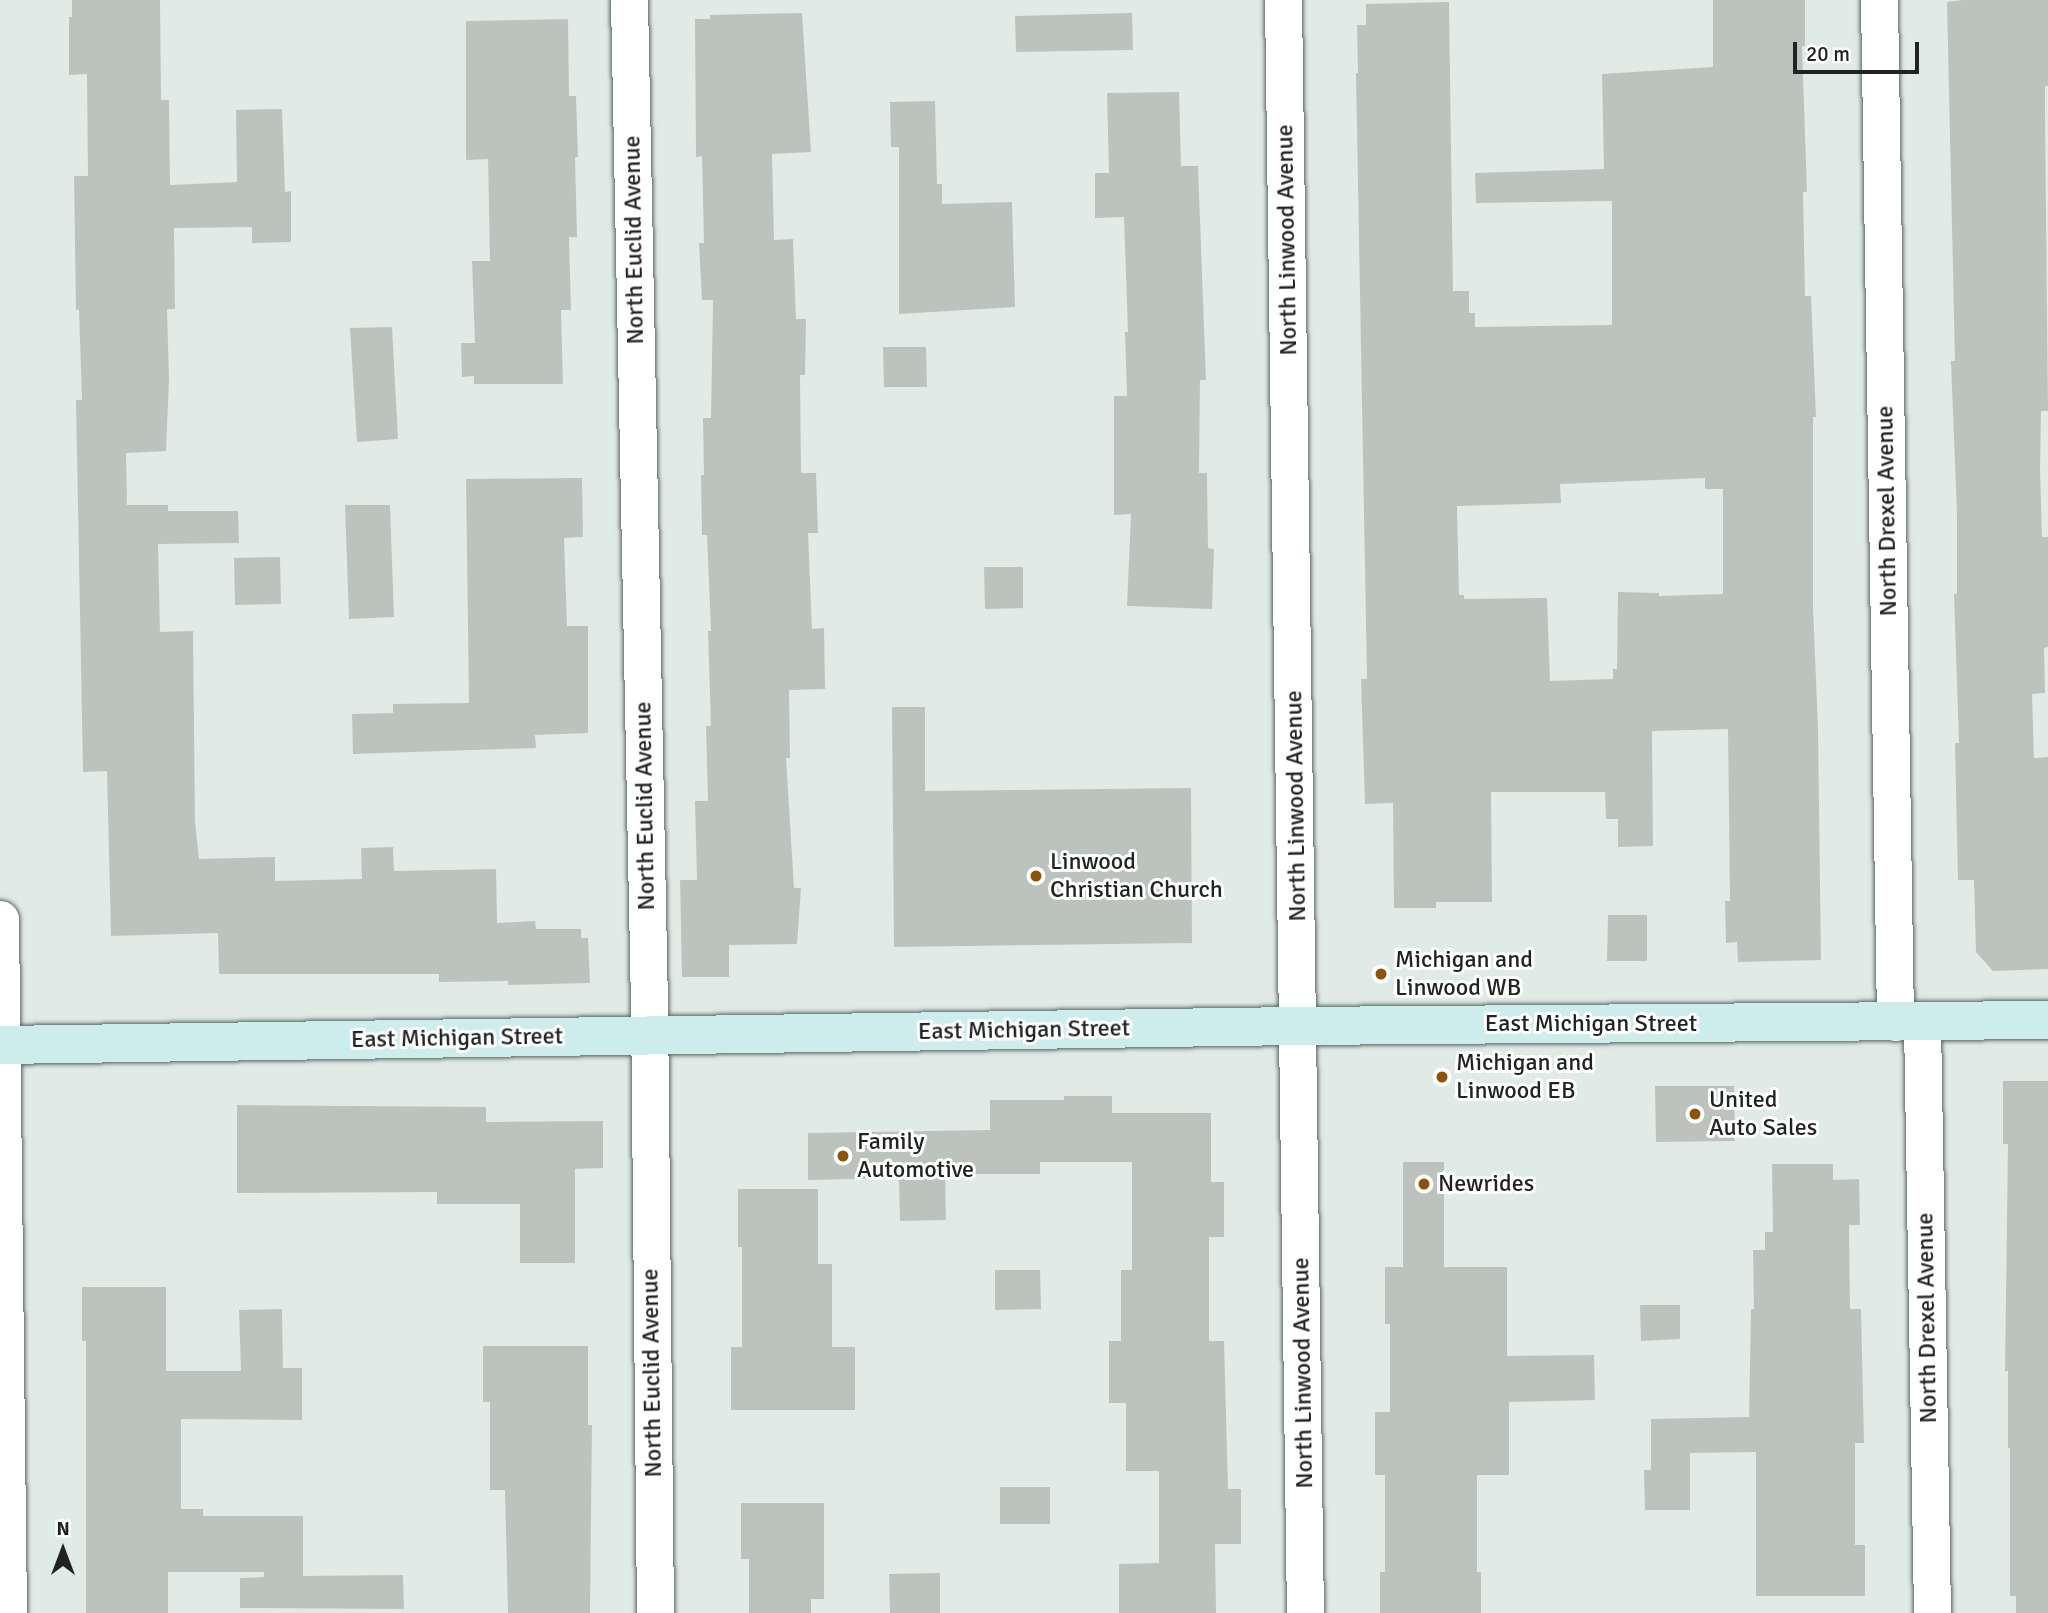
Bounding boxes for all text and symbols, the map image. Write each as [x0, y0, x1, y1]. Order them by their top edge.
scale bar [1796, 28, 1922, 72]
text: 20 m [1806, 41, 1850, 67]
street label: North Linwood Avenue [1271, 124, 1303, 356]
street label: North Euclid Avenue [618, 135, 650, 345]
street label: North Drexel Avenue [1871, 405, 1903, 617]
street label: North Linwood Avenue [1280, 690, 1312, 922]
street label: North Euclid Avenue [629, 701, 661, 911]
place label: Linwood Christian Church [1050, 848, 1223, 904]
marker: Linwood Christian Church [1028, 868, 1044, 884]
place label: Michigan and Linwood WB [1395, 946, 1533, 1002]
marker: Michigan and Linwood WB [1373, 966, 1389, 982]
street label: East Michigan Street [1485, 1010, 1697, 1038]
street label: East Michigan Street [918, 1014, 1130, 1046]
street label: East Michigan Street [351, 1022, 563, 1054]
place label: Michigan and Linwood EB [1456, 1049, 1594, 1105]
marker: Michigan and Linwood EB [1434, 1069, 1450, 1085]
place label: United Auto Sales [1709, 1086, 1817, 1142]
marker: United Auto Sales [1687, 1106, 1703, 1122]
place label: Family Automotive [857, 1128, 974, 1184]
marker: Family Automotive [835, 1148, 851, 1164]
place label: Newrides [1438, 1170, 1534, 1198]
marker: Newrides [1416, 1176, 1432, 1192]
street label: North Drexel Avenue [1911, 1212, 1943, 1424]
street label: North Linwood Avenue [1287, 1257, 1319, 1489]
street label: North Euclid Avenue [636, 1268, 668, 1478]
north arrow [28, 1515, 98, 1585]
text: N [56, 1517, 70, 1541]

